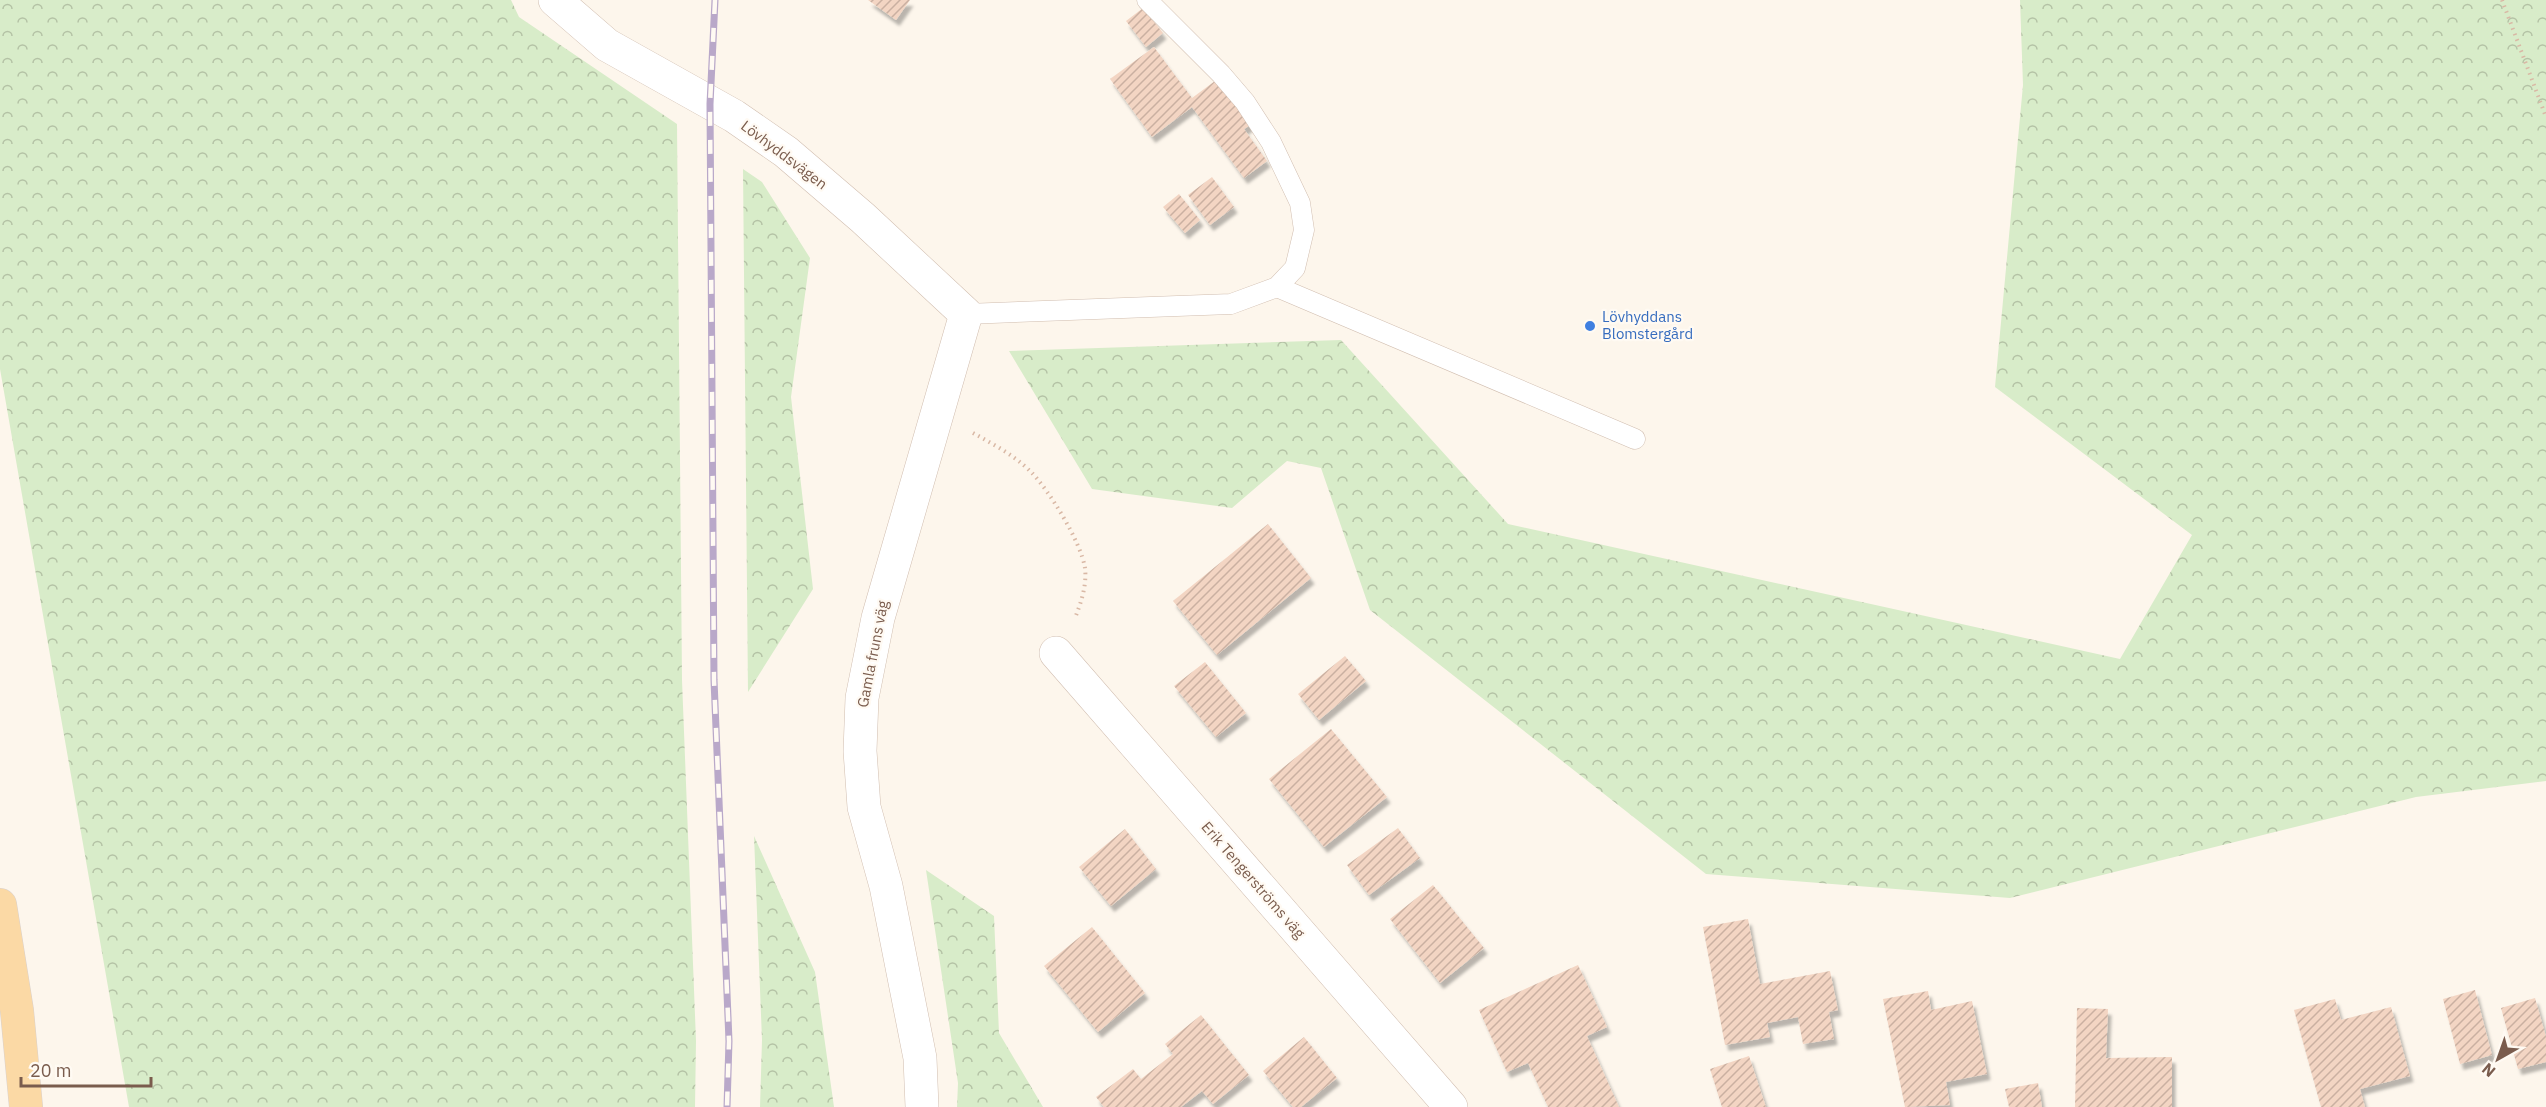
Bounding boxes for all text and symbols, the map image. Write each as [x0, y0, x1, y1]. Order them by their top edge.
street label: Lövhyddsvägen [737, 116, 831, 193]
place label: Lövhyddans Blomstergård [1602, 307, 1693, 343]
marker: Lövhyddans Blomstergård [1583, 319, 1597, 333]
street label: Gamla fruns väg [853, 599, 892, 709]
street label: Erik Tengerströms väg [1197, 817, 1309, 942]
north arrow [2468, 1029, 2528, 1089]
scale bar [21, 1050, 152, 1088]
text: 20 m [30, 1059, 72, 1082]
text: N [2477, 1059, 2499, 1082]

